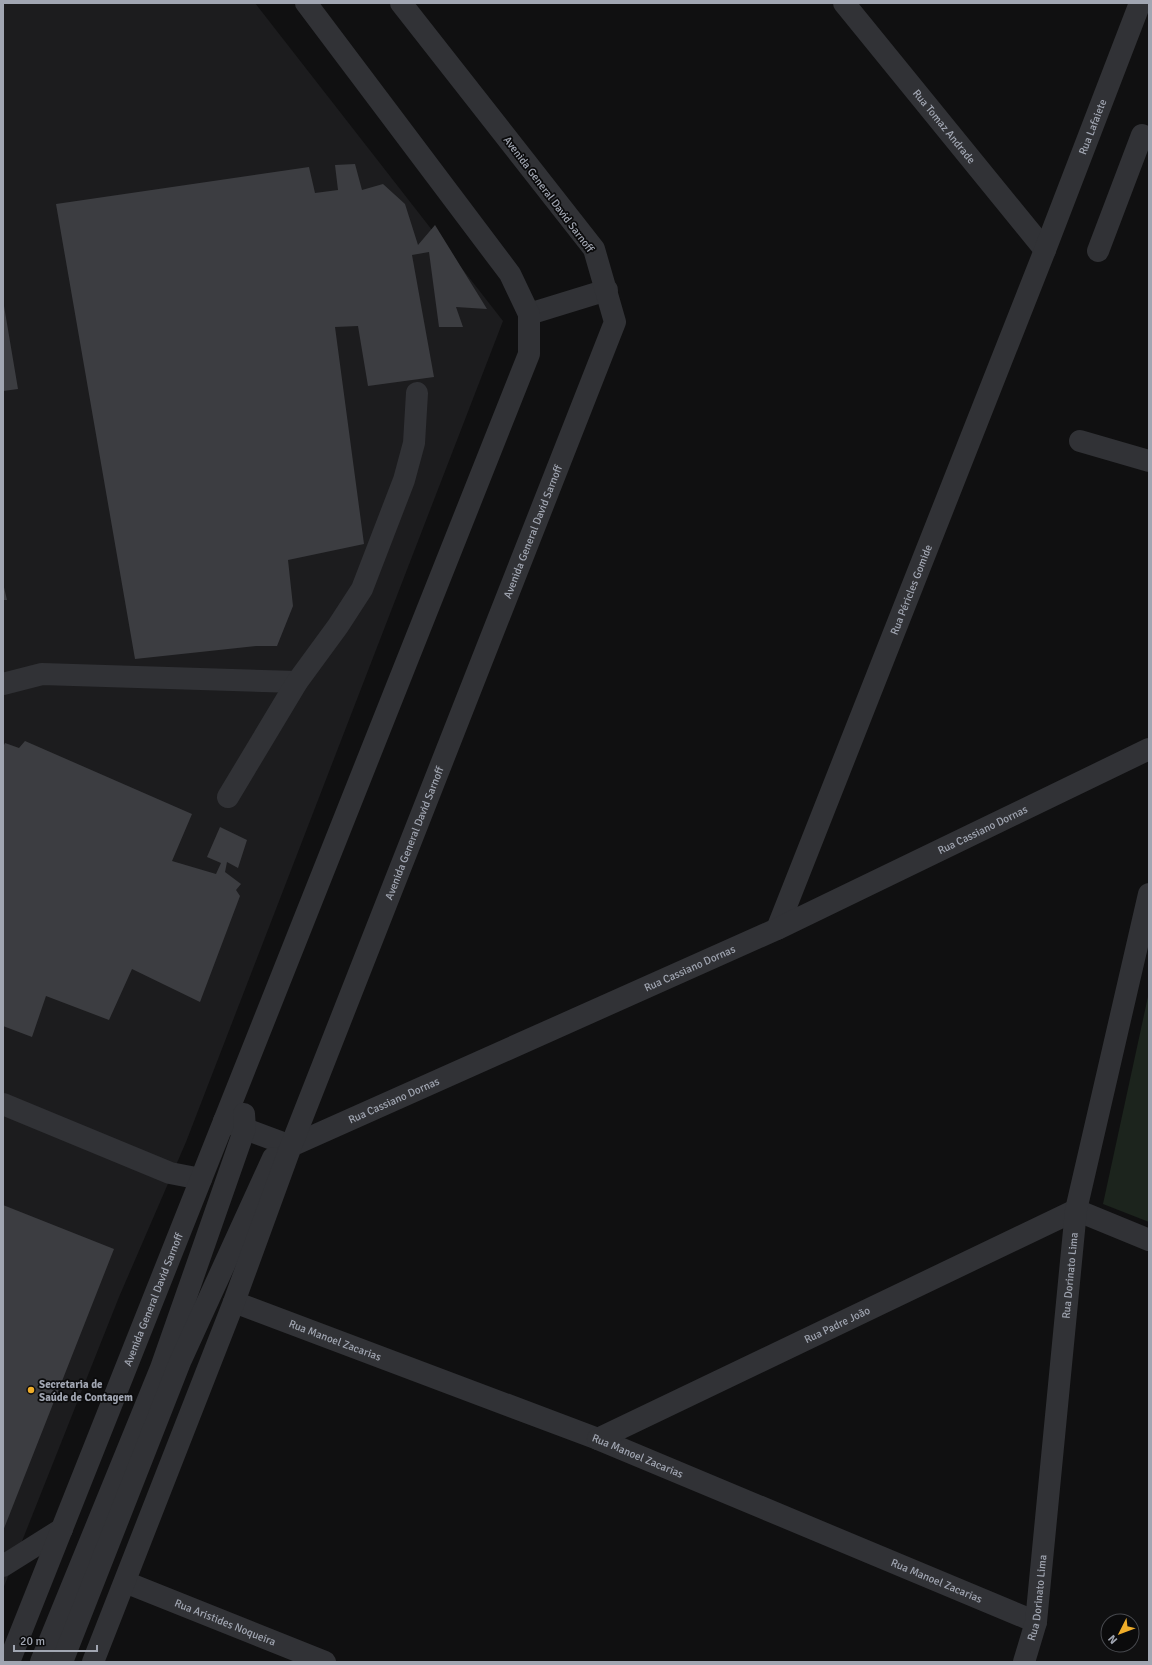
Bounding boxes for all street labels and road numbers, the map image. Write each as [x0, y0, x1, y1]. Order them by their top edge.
street label: Rua Tomaz Andrade [910, 87, 978, 166]
street label: Rua Lafaiete [1076, 97, 1109, 157]
street label: Avenida General David Sarnoff [501, 134, 597, 256]
street label: Avenida General David Sarnoff [501, 462, 565, 600]
street label: Rua Péricles Gomide [888, 543, 935, 637]
street label: Avenida General David Sarnoff [382, 764, 447, 902]
street label: Rua Cassiano Dornas [936, 803, 1030, 857]
street label: Rua Cassiano Dornas [642, 942, 737, 994]
street label: Rua Cassiano Dornas [346, 1075, 442, 1127]
street label: Avenida General David Sarnoff [121, 1230, 186, 1368]
street label: Rua Dorinato Lima [1059, 1231, 1081, 1319]
street label: Rua Padre João [802, 1304, 873, 1346]
street label: Rua Manoel Zacarias [287, 1317, 383, 1364]
street label: Rua Manoel Zacarias [590, 1431, 685, 1481]
street label: Rua Dorinato Lima [1025, 1554, 1050, 1642]
street label: Rua Manoel Zacarias [889, 1556, 984, 1606]
street label: Rua Aristides Noqueira [173, 1597, 278, 1649]

